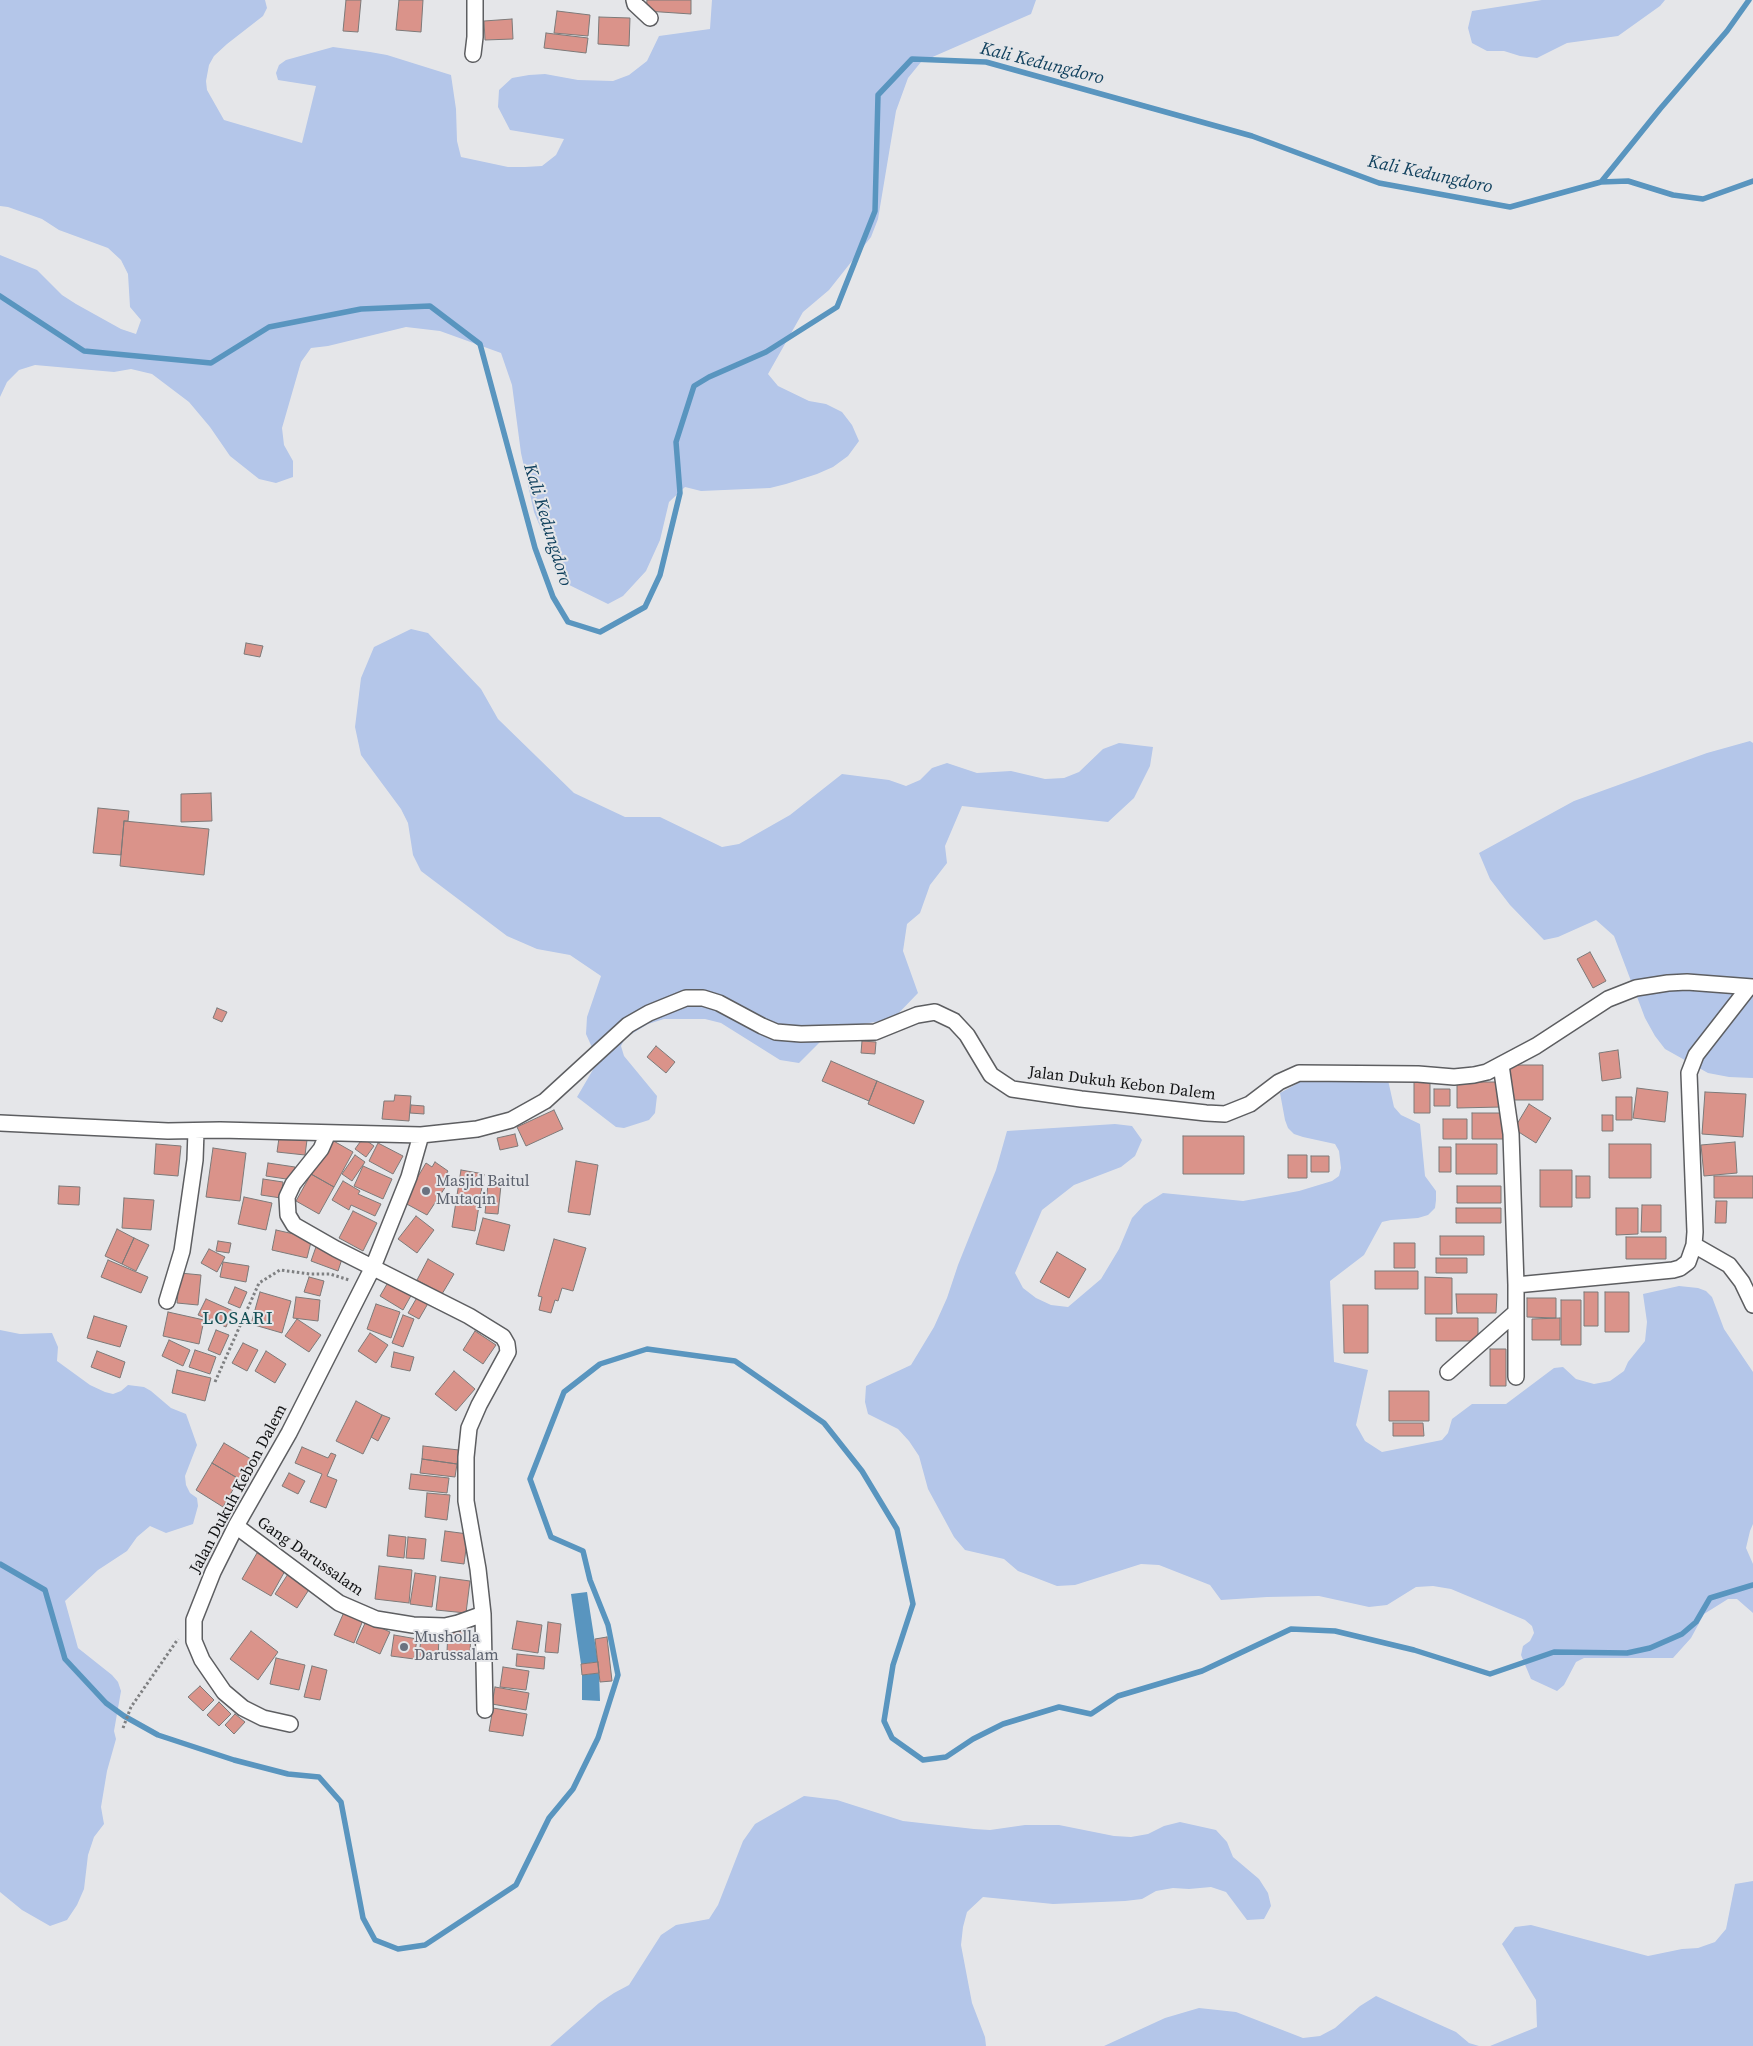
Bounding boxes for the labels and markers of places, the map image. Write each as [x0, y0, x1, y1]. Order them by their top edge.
place label: Masjid Baitul Mutaqin [436, 1172, 529, 1210]
marker: Masjid Baitul Mutaqin [420, 1185, 432, 1197]
place label: Musholla Darussalam [414, 1628, 499, 1666]
marker: Musholla Darussalam [398, 1641, 410, 1653]

